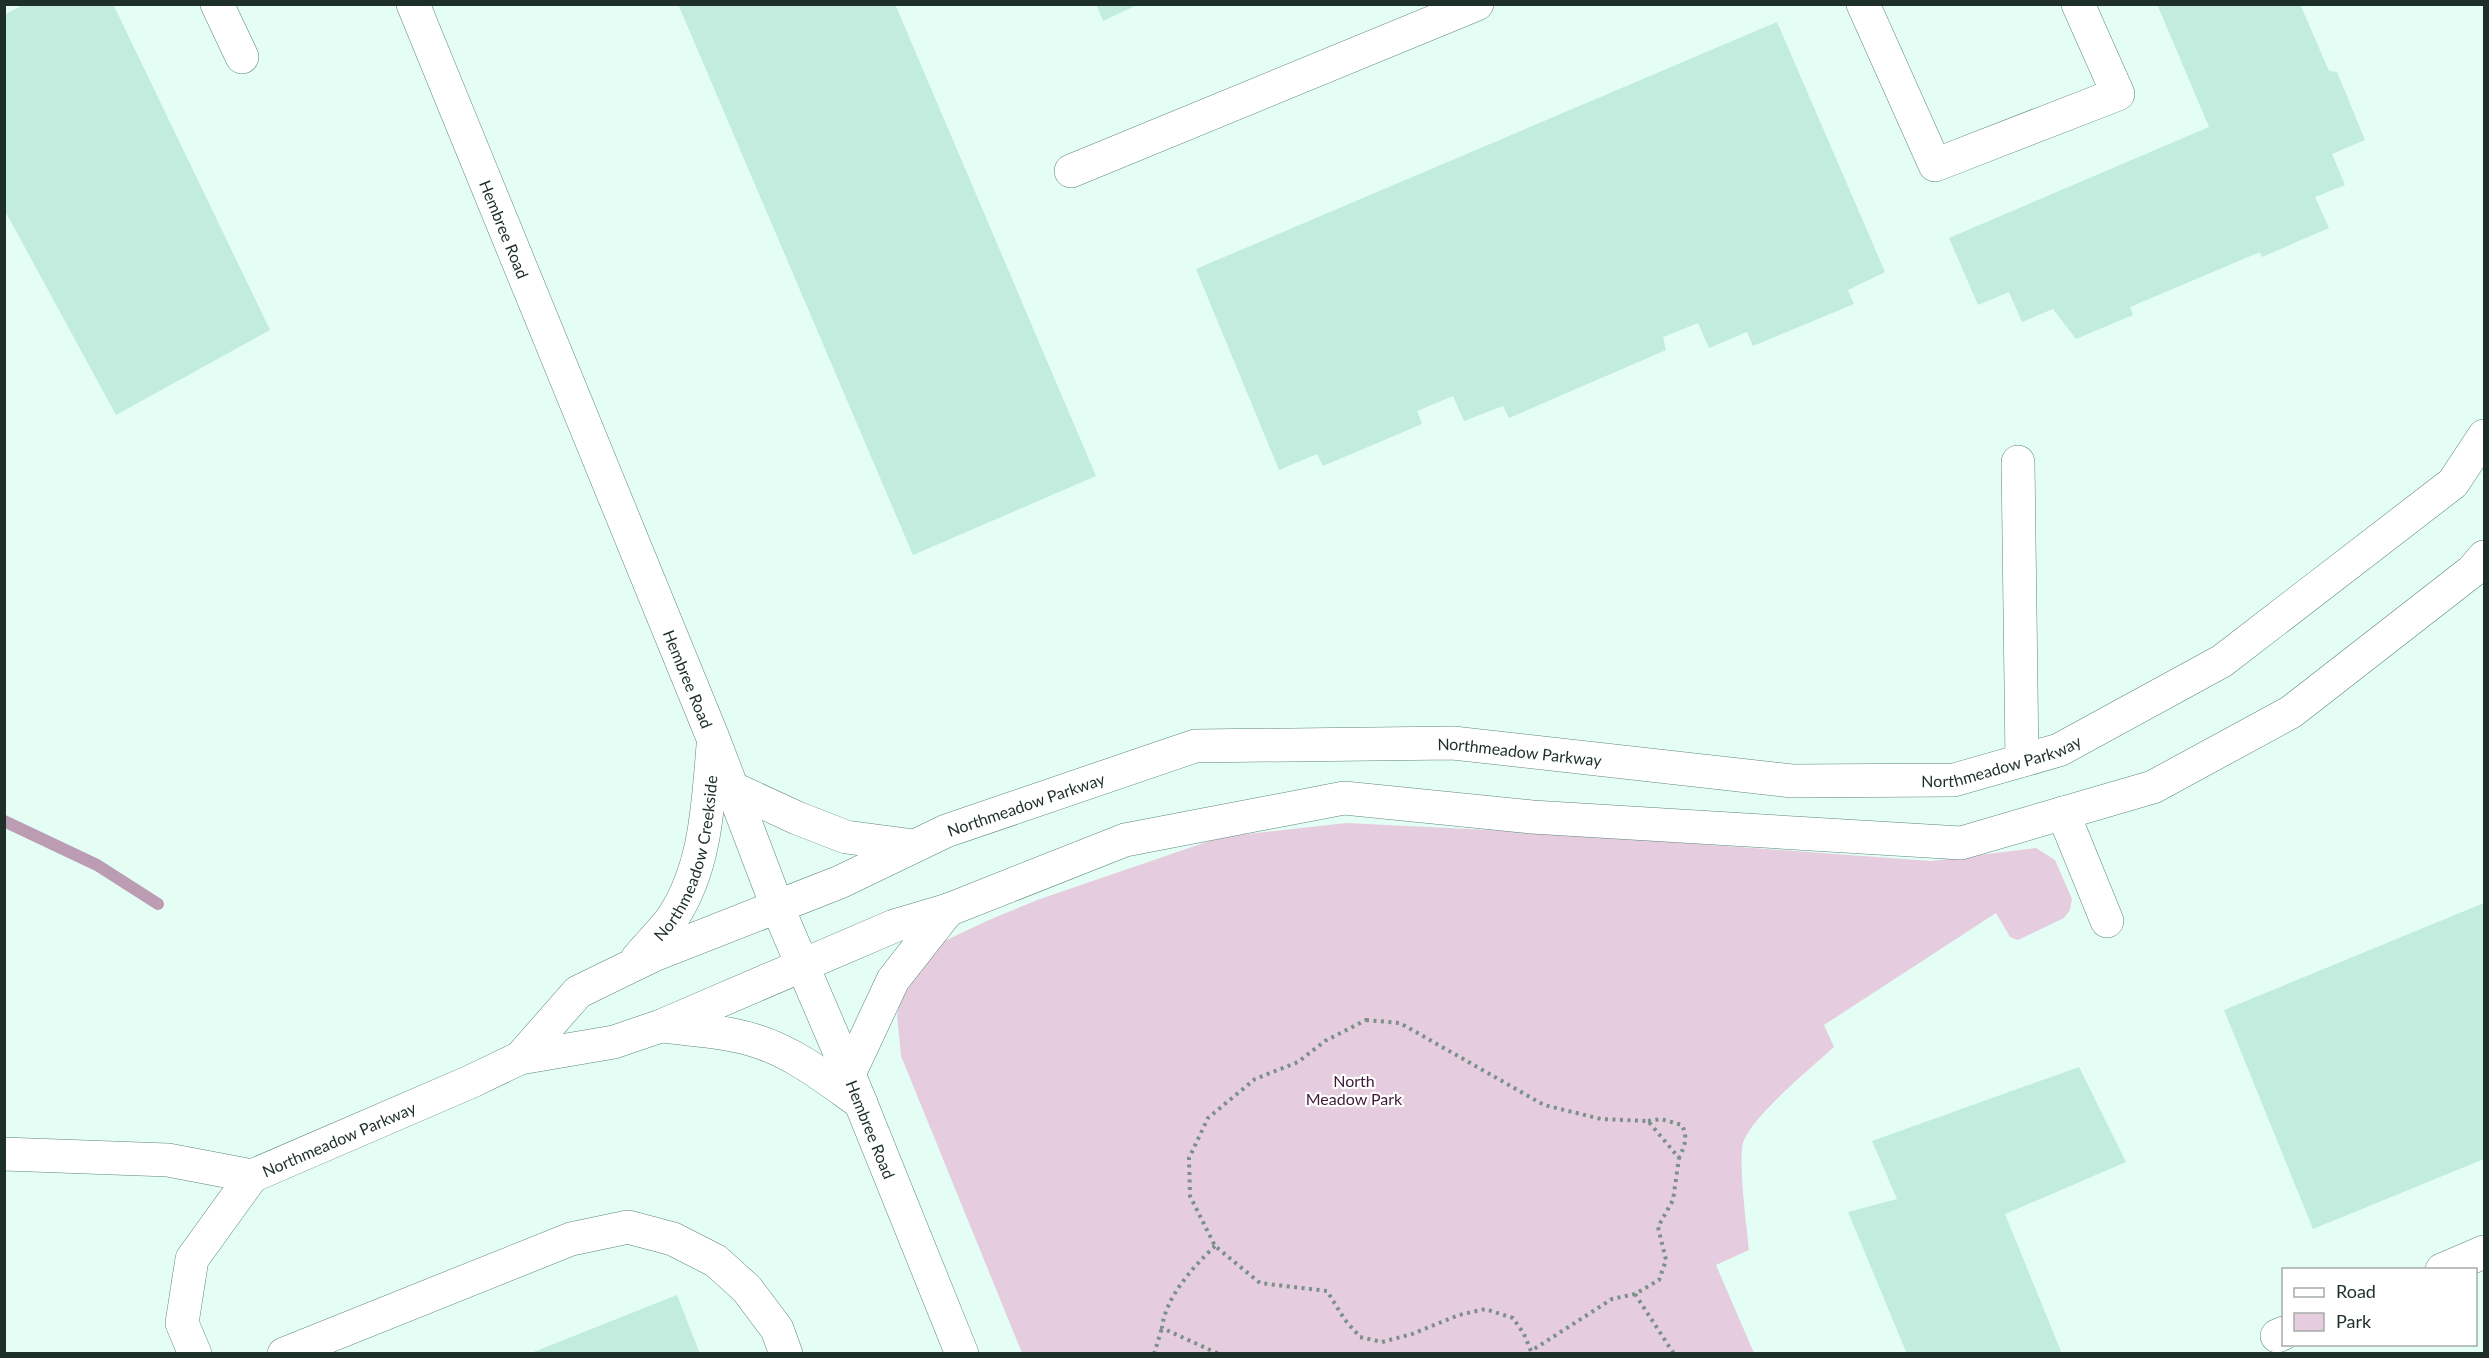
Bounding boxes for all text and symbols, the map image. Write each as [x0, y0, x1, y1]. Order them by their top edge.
street label: Hembree Road [476, 177, 534, 281]
street label: Hembree Road [660, 627, 717, 731]
street label: Northmeadow Parkway [1921, 730, 2085, 790]
street label: Northmeadow Parkway [1437, 733, 1604, 769]
street label: Northmeadow Parkway [944, 768, 1108, 839]
street label: Northmeadow Creekside [649, 775, 720, 944]
park label: North Meadow Park [1306, 1071, 1403, 1108]
street label: Hembree Road [843, 1077, 900, 1181]
street label: Northmeadow Parkway [259, 1097, 419, 1180]
legend [2282, 1268, 2477, 1346]
text: Road [2336, 1280, 2376, 1302]
text: Park [2336, 1310, 2372, 1332]

